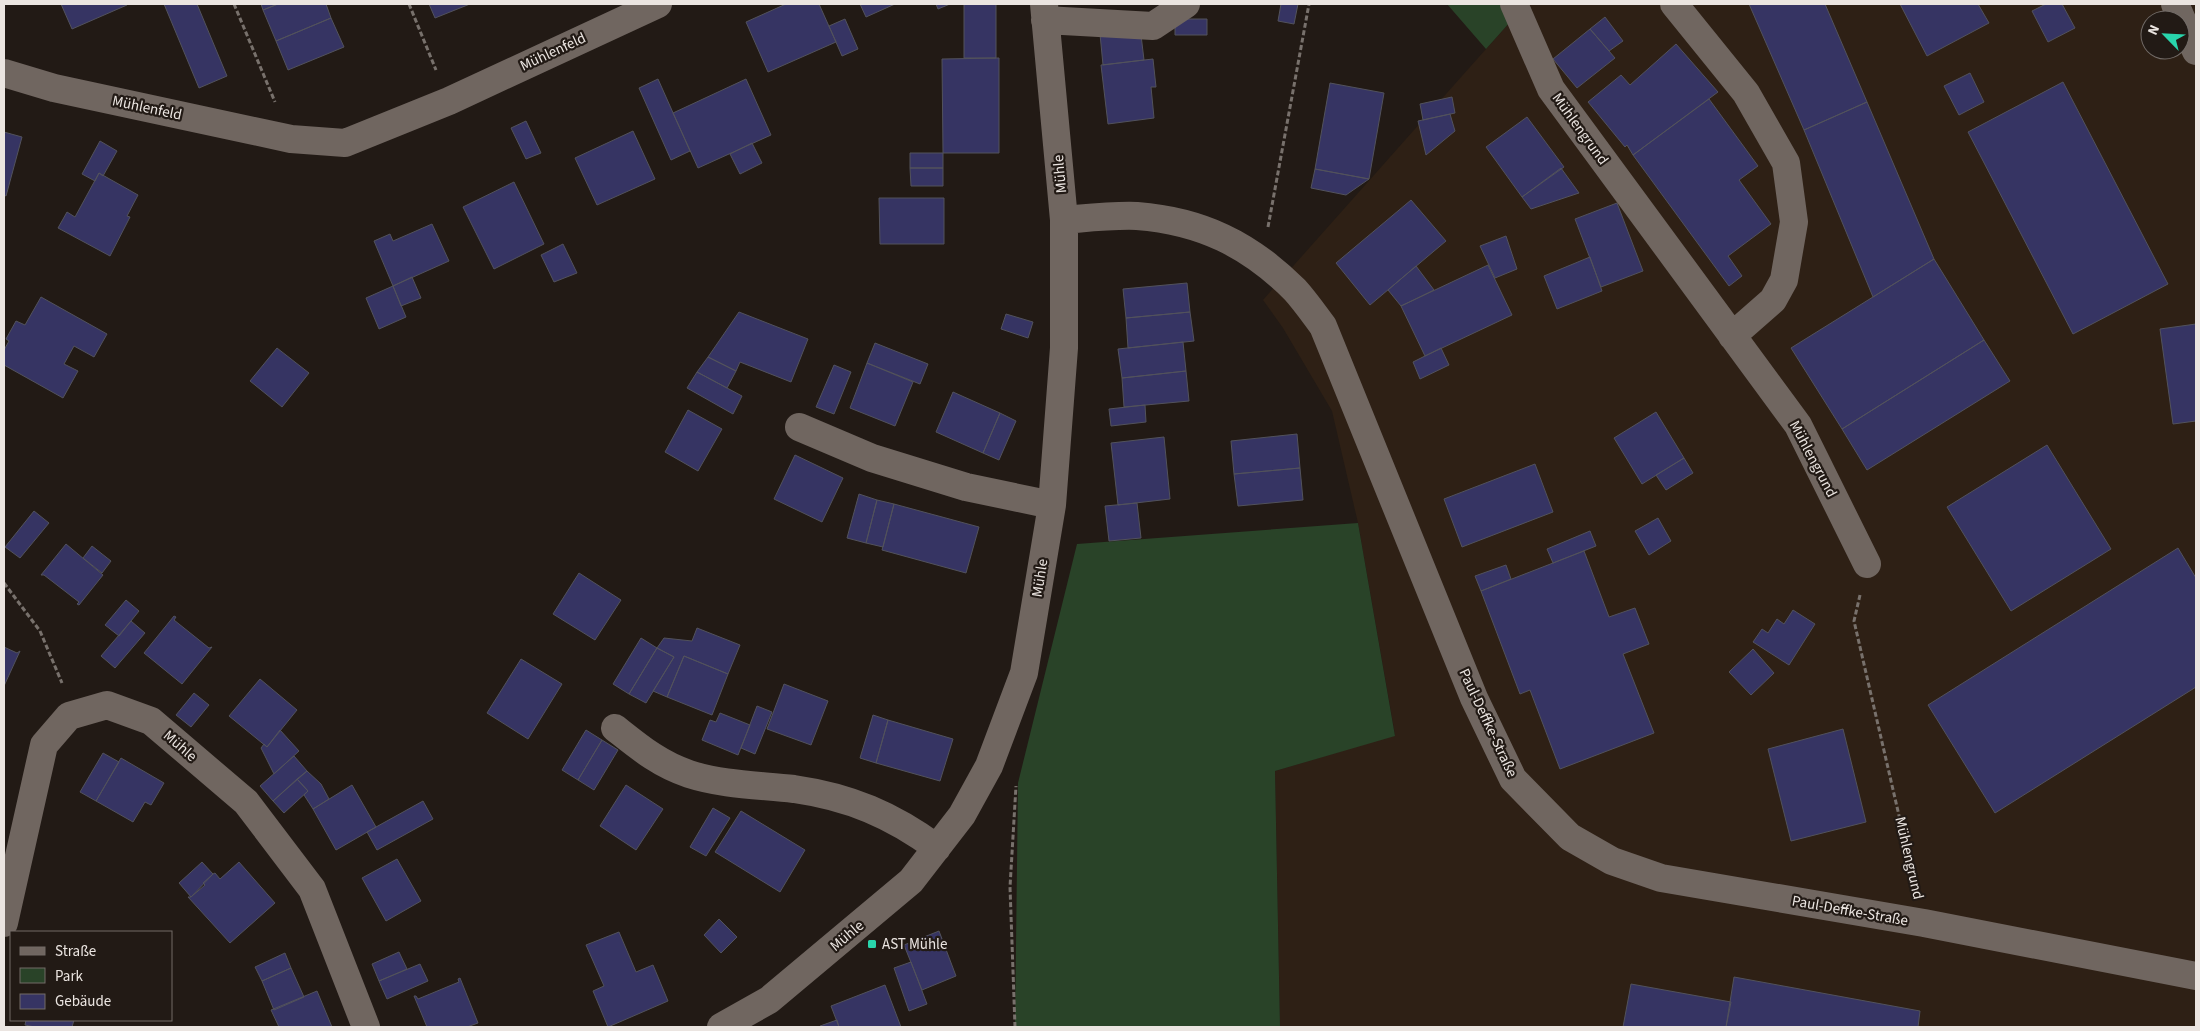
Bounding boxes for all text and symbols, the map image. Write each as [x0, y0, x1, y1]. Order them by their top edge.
north arrow [2140, 10, 2190, 60]
text: N [2143, 22, 2165, 38]
street label: Mühlenfeld [517, 28, 589, 76]
street label: Mühlengrund [1547, 89, 1613, 169]
street label: Mühlenfeld [110, 90, 184, 126]
street label: Mühle [1048, 154, 1072, 194]
street label: Mühlengrund [1784, 417, 1842, 501]
street label: Mühle [1027, 557, 1053, 599]
street label: Paul-Deffke-Straße [1454, 665, 1522, 781]
street label: Mühle [159, 725, 201, 767]
street label: Mühlengrund [1889, 815, 1929, 901]
street label: Paul-Deffke-Straße [1790, 890, 1910, 932]
street label: Mühle [826, 916, 868, 956]
legend [10, 931, 172, 1021]
place label: AST Mühle [882, 934, 947, 955]
marker: AST Mühle [866, 938, 878, 950]
text: Straße [55, 941, 96, 962]
text: Park [55, 966, 84, 987]
text: Gebäude [55, 991, 111, 1012]

